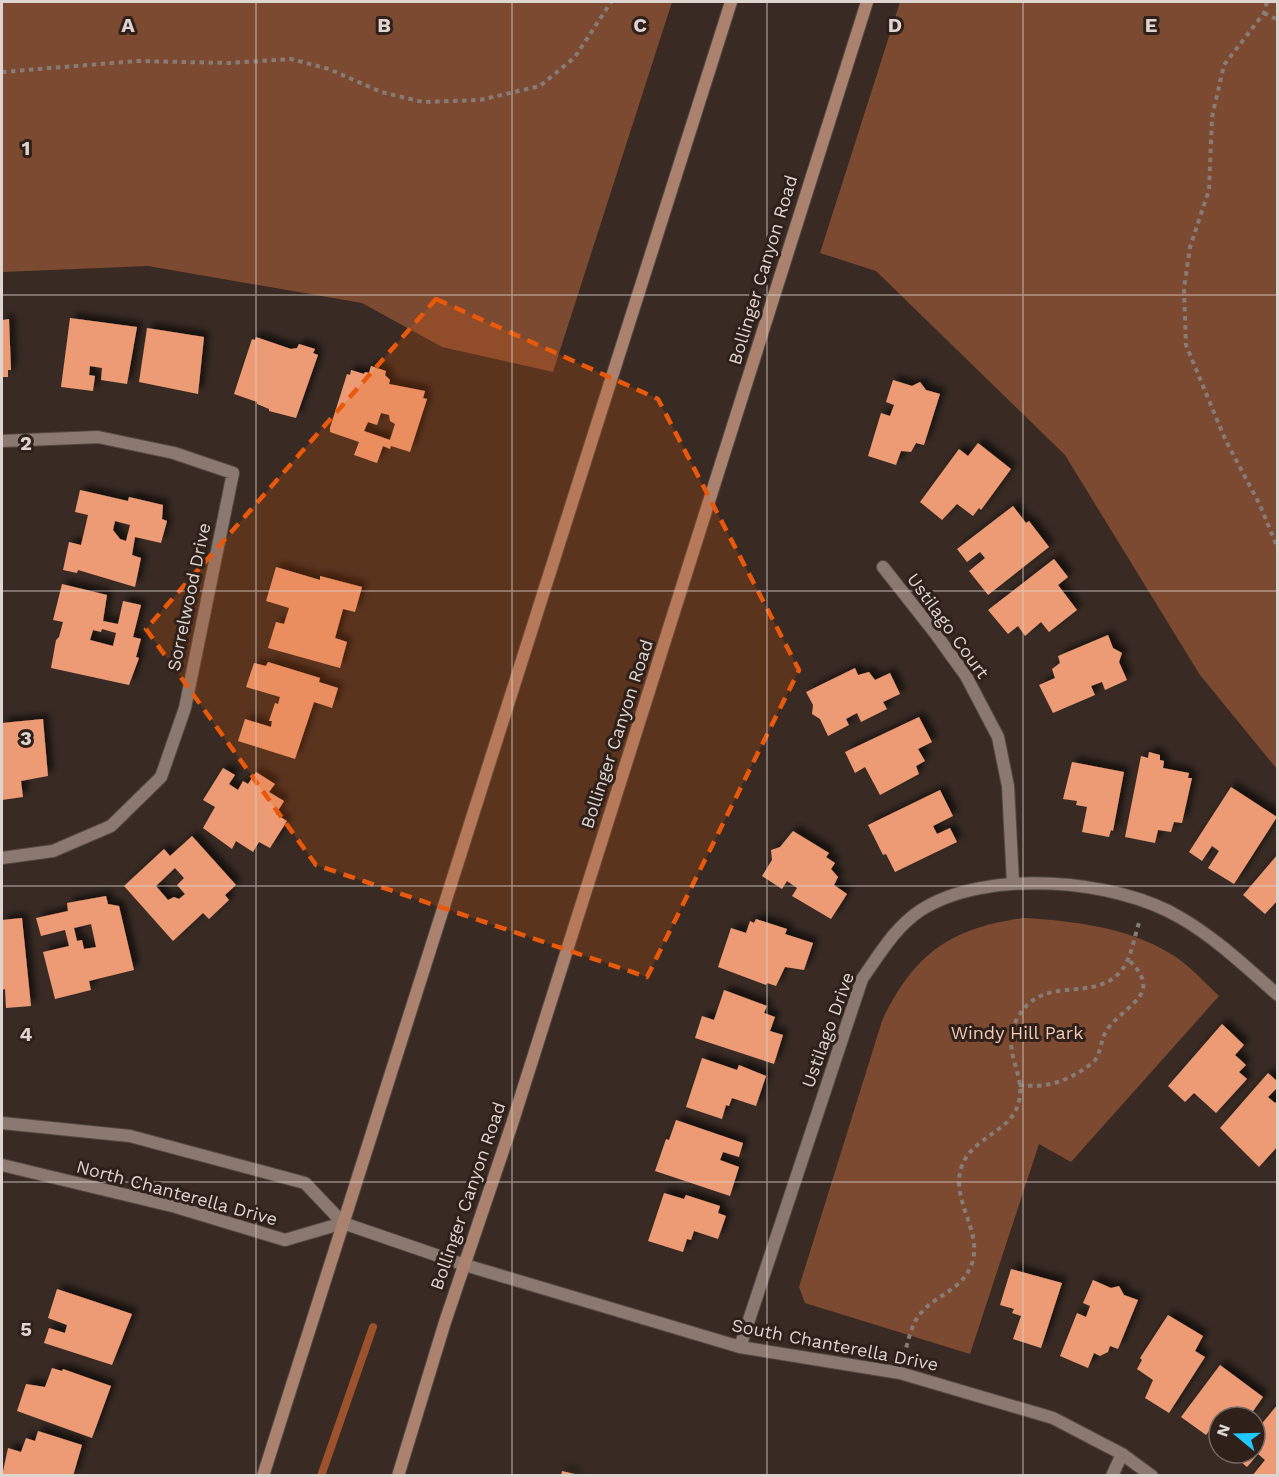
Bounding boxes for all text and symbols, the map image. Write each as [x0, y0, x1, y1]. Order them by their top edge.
text: A [121, 13, 135, 37]
text: B [377, 13, 391, 37]
text: C [633, 13, 647, 37]
text: D [888, 13, 902, 37]
text: E [1145, 13, 1157, 37]
text: 1 [22, 136, 30, 160]
street label: Bollinger Canyon Road [724, 172, 801, 367]
text: 2 [20, 431, 32, 455]
street label: Sorrelwood Drive [163, 521, 214, 673]
street label: Ustilago Court [903, 569, 994, 683]
street label: Bollinger Canyon Road [576, 637, 657, 831]
text: 3 [20, 726, 32, 750]
street label: Ustilago Drive [797, 969, 858, 1090]
text: 4 [20, 1022, 33, 1046]
park label: Windy Hill Park [951, 1022, 1083, 1043]
street label: Bollinger Canyon Road [425, 1099, 510, 1293]
street label: North Chanterella Drive [74, 1156, 280, 1229]
street label: South Chanterella Drive [730, 1314, 940, 1375]
text: 5 [20, 1317, 32, 1341]
north arrow [1207, 1405, 1267, 1465]
text: N [1212, 1422, 1234, 1439]

